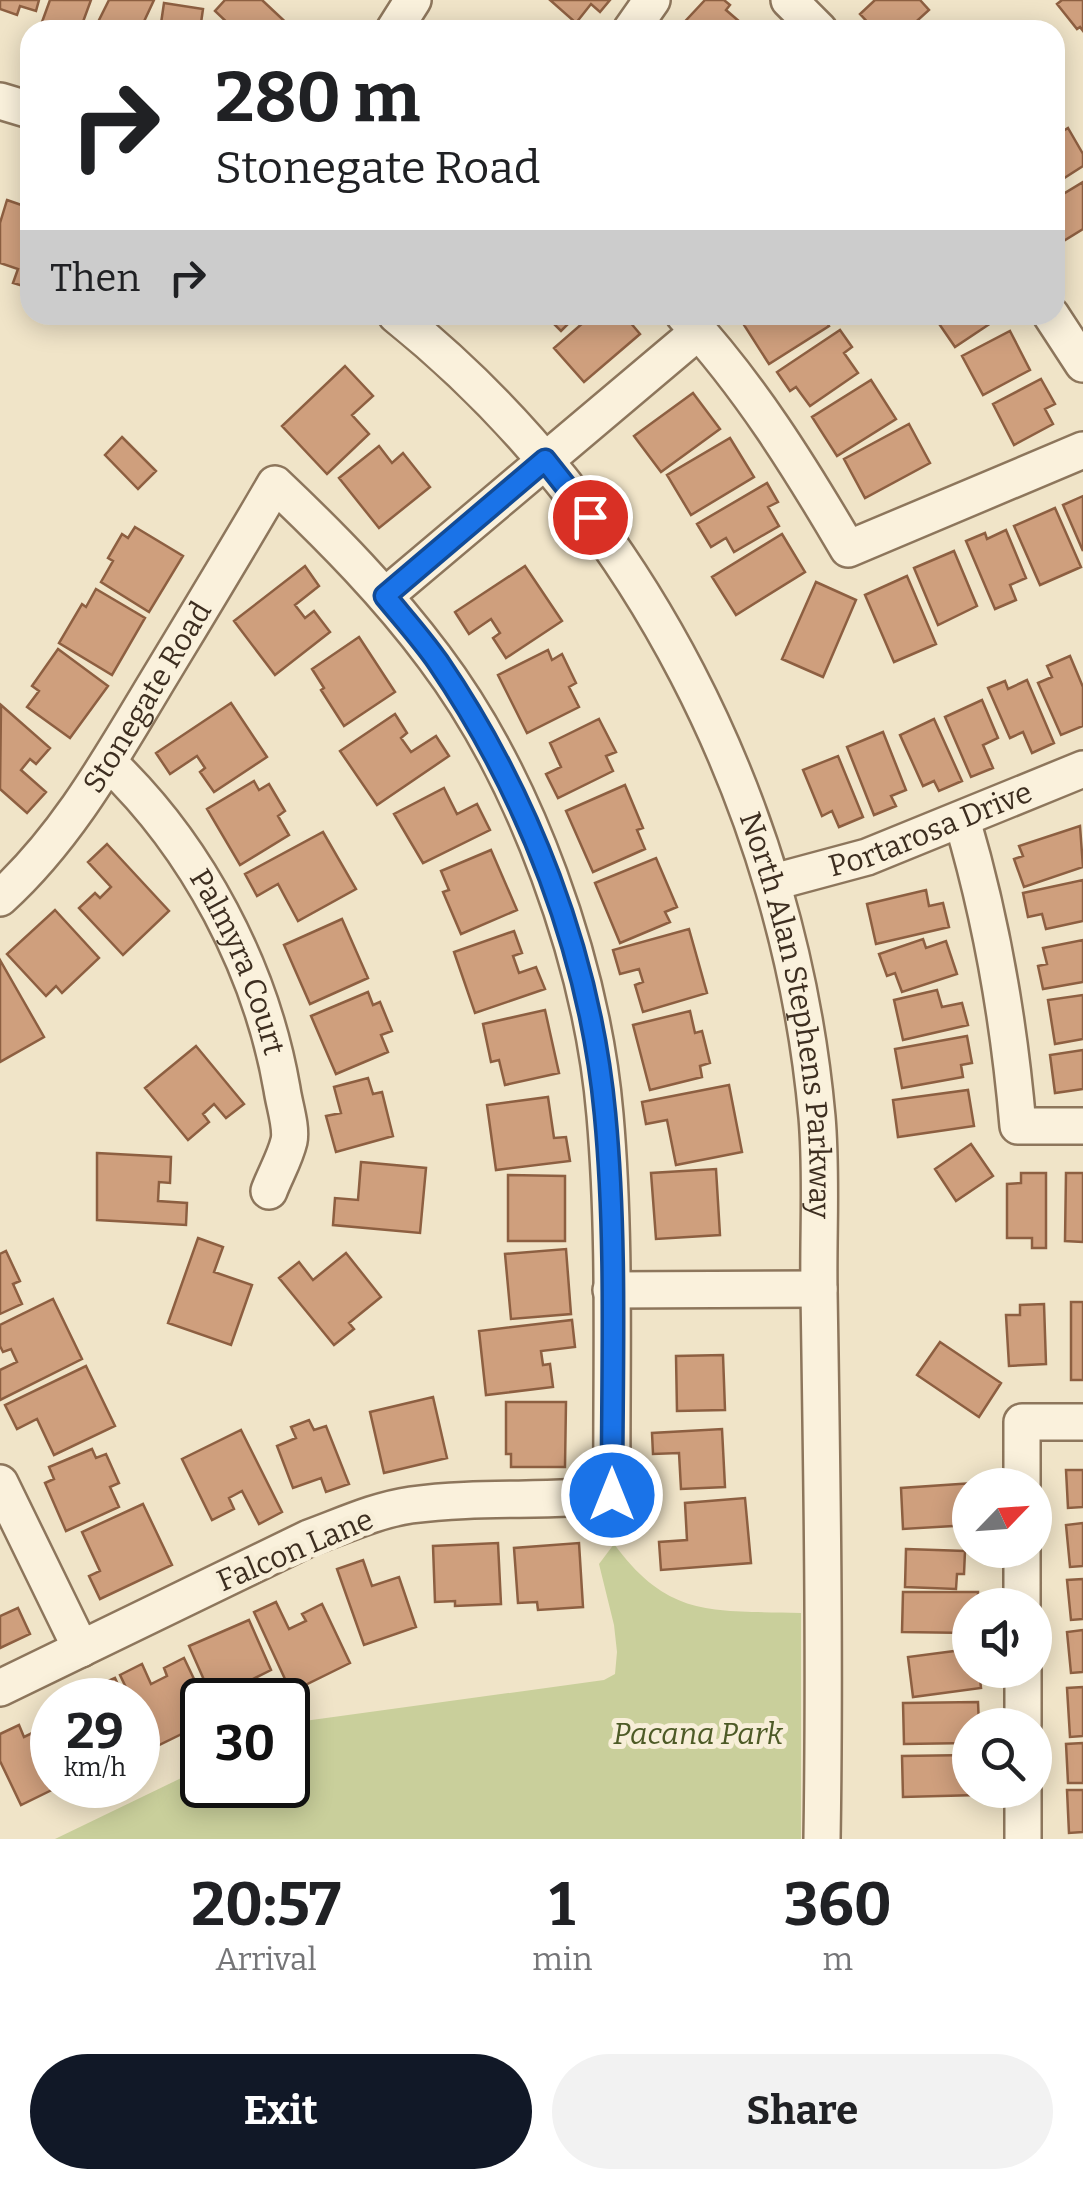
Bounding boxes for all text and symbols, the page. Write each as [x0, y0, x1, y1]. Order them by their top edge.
text: 280 m [215, 56, 420, 140]
icon: right [50, 60, 180, 190]
text: Stonegate Road [215, 141, 540, 195]
icon: right [160, 250, 215, 305]
text: Then [50, 255, 140, 301]
pin [548, 475, 633, 560]
icon: arrive [563, 490, 618, 545]
street label: Stonegate Road [75, 595, 219, 800]
street label: Portarosa Drive [825, 774, 1037, 885]
street label: North Alan Stephens Parkway [732, 807, 838, 1219]
street label: Palmyra Court [182, 862, 292, 1059]
position arrow [560, 1443, 664, 1547]
north arrow [952, 1468, 1052, 1568]
map controls [952, 1468, 1052, 1808]
street label: Falcon Lane [212, 1501, 378, 1599]
button: sound [952, 1588, 1052, 1688]
speed limit sign: 30 [180, 1678, 310, 1808]
text: 29 [66, 1701, 124, 1761]
button: search [952, 1708, 1052, 1808]
park label: Pacana Park [613, 1716, 784, 1752]
text: km/h [64, 1753, 126, 1783]
text: 20:57 [191, 1869, 341, 1941]
text: 1 [549, 1869, 575, 1941]
text: 360 [784, 1869, 892, 1941]
text: Arrival [215, 1940, 317, 1978]
text: min [532, 1940, 592, 1978]
text: m [822, 1940, 853, 1978]
button: Exit [30, 2054, 532, 2169]
button: Share [552, 2054, 1053, 2169]

